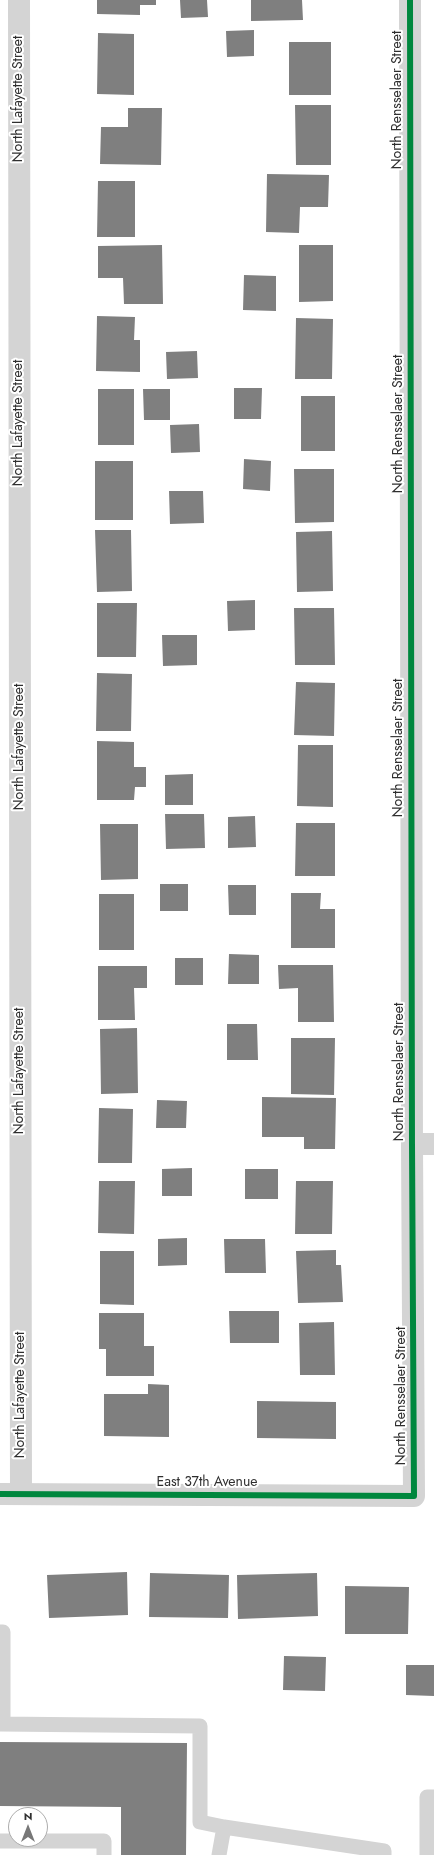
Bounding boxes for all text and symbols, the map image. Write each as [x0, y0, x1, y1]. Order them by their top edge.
street label: North Rensselaer Street [390, 31, 406, 169]
street label: North Lafayette Street [11, 36, 27, 162]
street label: North Rensselaer Street [391, 355, 407, 493]
street label: North Lafayette Street [11, 360, 27, 486]
street label: North Rensselaer Street [391, 679, 407, 817]
street label: North Lafayette Street [12, 684, 28, 810]
street label: North Rensselaer Street [392, 1003, 408, 1141]
street label: North Lafayette Street [12, 1008, 28, 1134]
street label: North Rensselaer Street [394, 1327, 410, 1465]
street label: North Lafayette Street [13, 1332, 29, 1458]
street label: East 37th Avenue [157, 1475, 257, 1491]
north arrow [8, 1807, 48, 1847]
text: N [24, 1808, 32, 1824]

